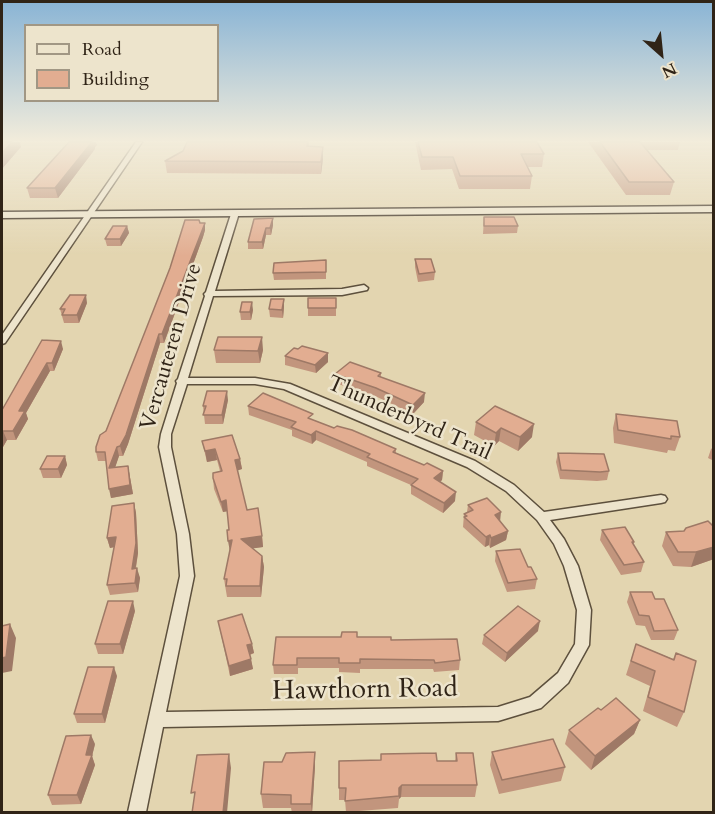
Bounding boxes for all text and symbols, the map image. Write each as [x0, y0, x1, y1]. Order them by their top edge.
legend [24, 24, 219, 102]
north arrow [631, 24, 691, 84]
text: Road [82, 37, 122, 62]
text: N [658, 57, 680, 83]
text: Building [82, 67, 149, 92]
street label: Vercauteren Drive [136, 261, 208, 433]
street label: Thunderbyrd Trail [323, 371, 495, 467]
street label: Hawthorn Road [272, 673, 458, 709]

